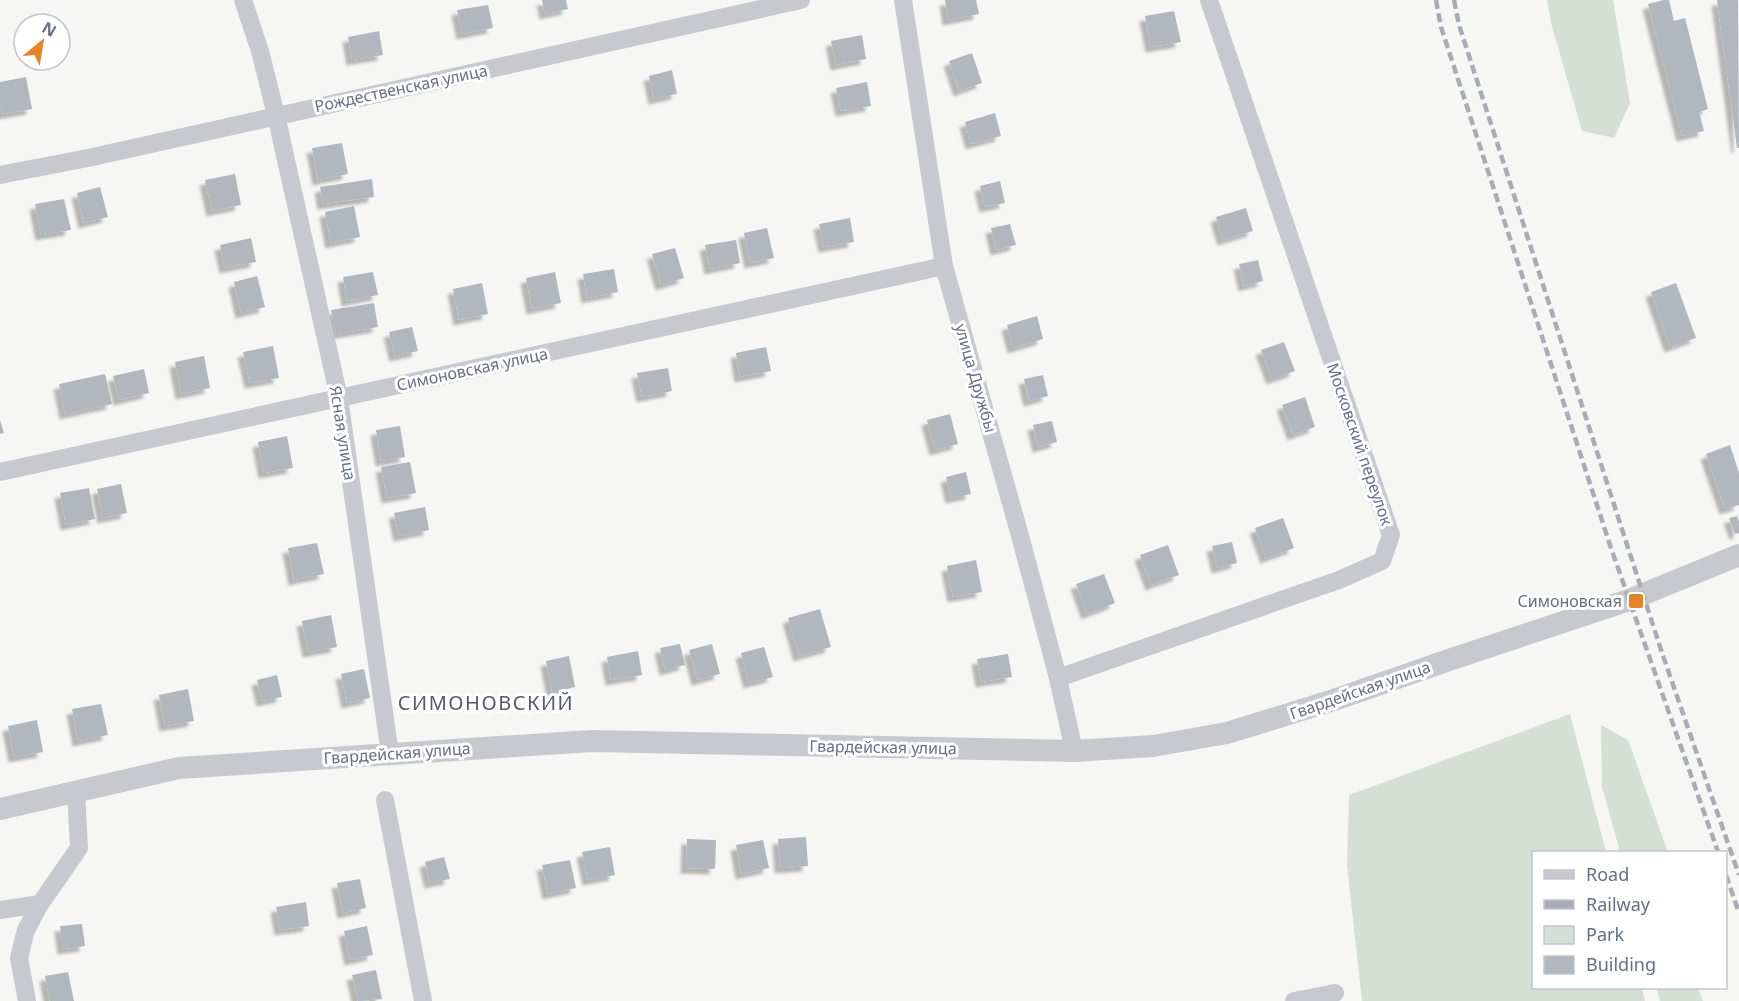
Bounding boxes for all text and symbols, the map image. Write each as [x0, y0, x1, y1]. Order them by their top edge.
north arrow [12, 12, 72, 72]
text: N [38, 16, 61, 42]
street label: Рождественская улица [313, 59, 489, 117]
street label: улица Дружбы [950, 321, 1002, 435]
street label: Симоновская улица [394, 342, 550, 396]
street label: Московский переулок [1322, 360, 1398, 529]
street label: Ясная улица [325, 384, 361, 482]
place label: Симоновская [1517, 590, 1622, 612]
marker: Симоновская [1627, 592, 1645, 610]
street label: Гвардейская улица [1287, 656, 1433, 724]
district label: СИМОНОВСКИЙ [398, 689, 574, 716]
street label: Гвардейская улица [809, 735, 957, 759]
street label: Гвардейская улица [323, 737, 471, 769]
legend [1532, 851, 1727, 989]
text: Road [1586, 862, 1629, 886]
text: Railway [1586, 892, 1651, 916]
text: Park [1586, 922, 1624, 946]
text: Building [1586, 952, 1656, 976]

